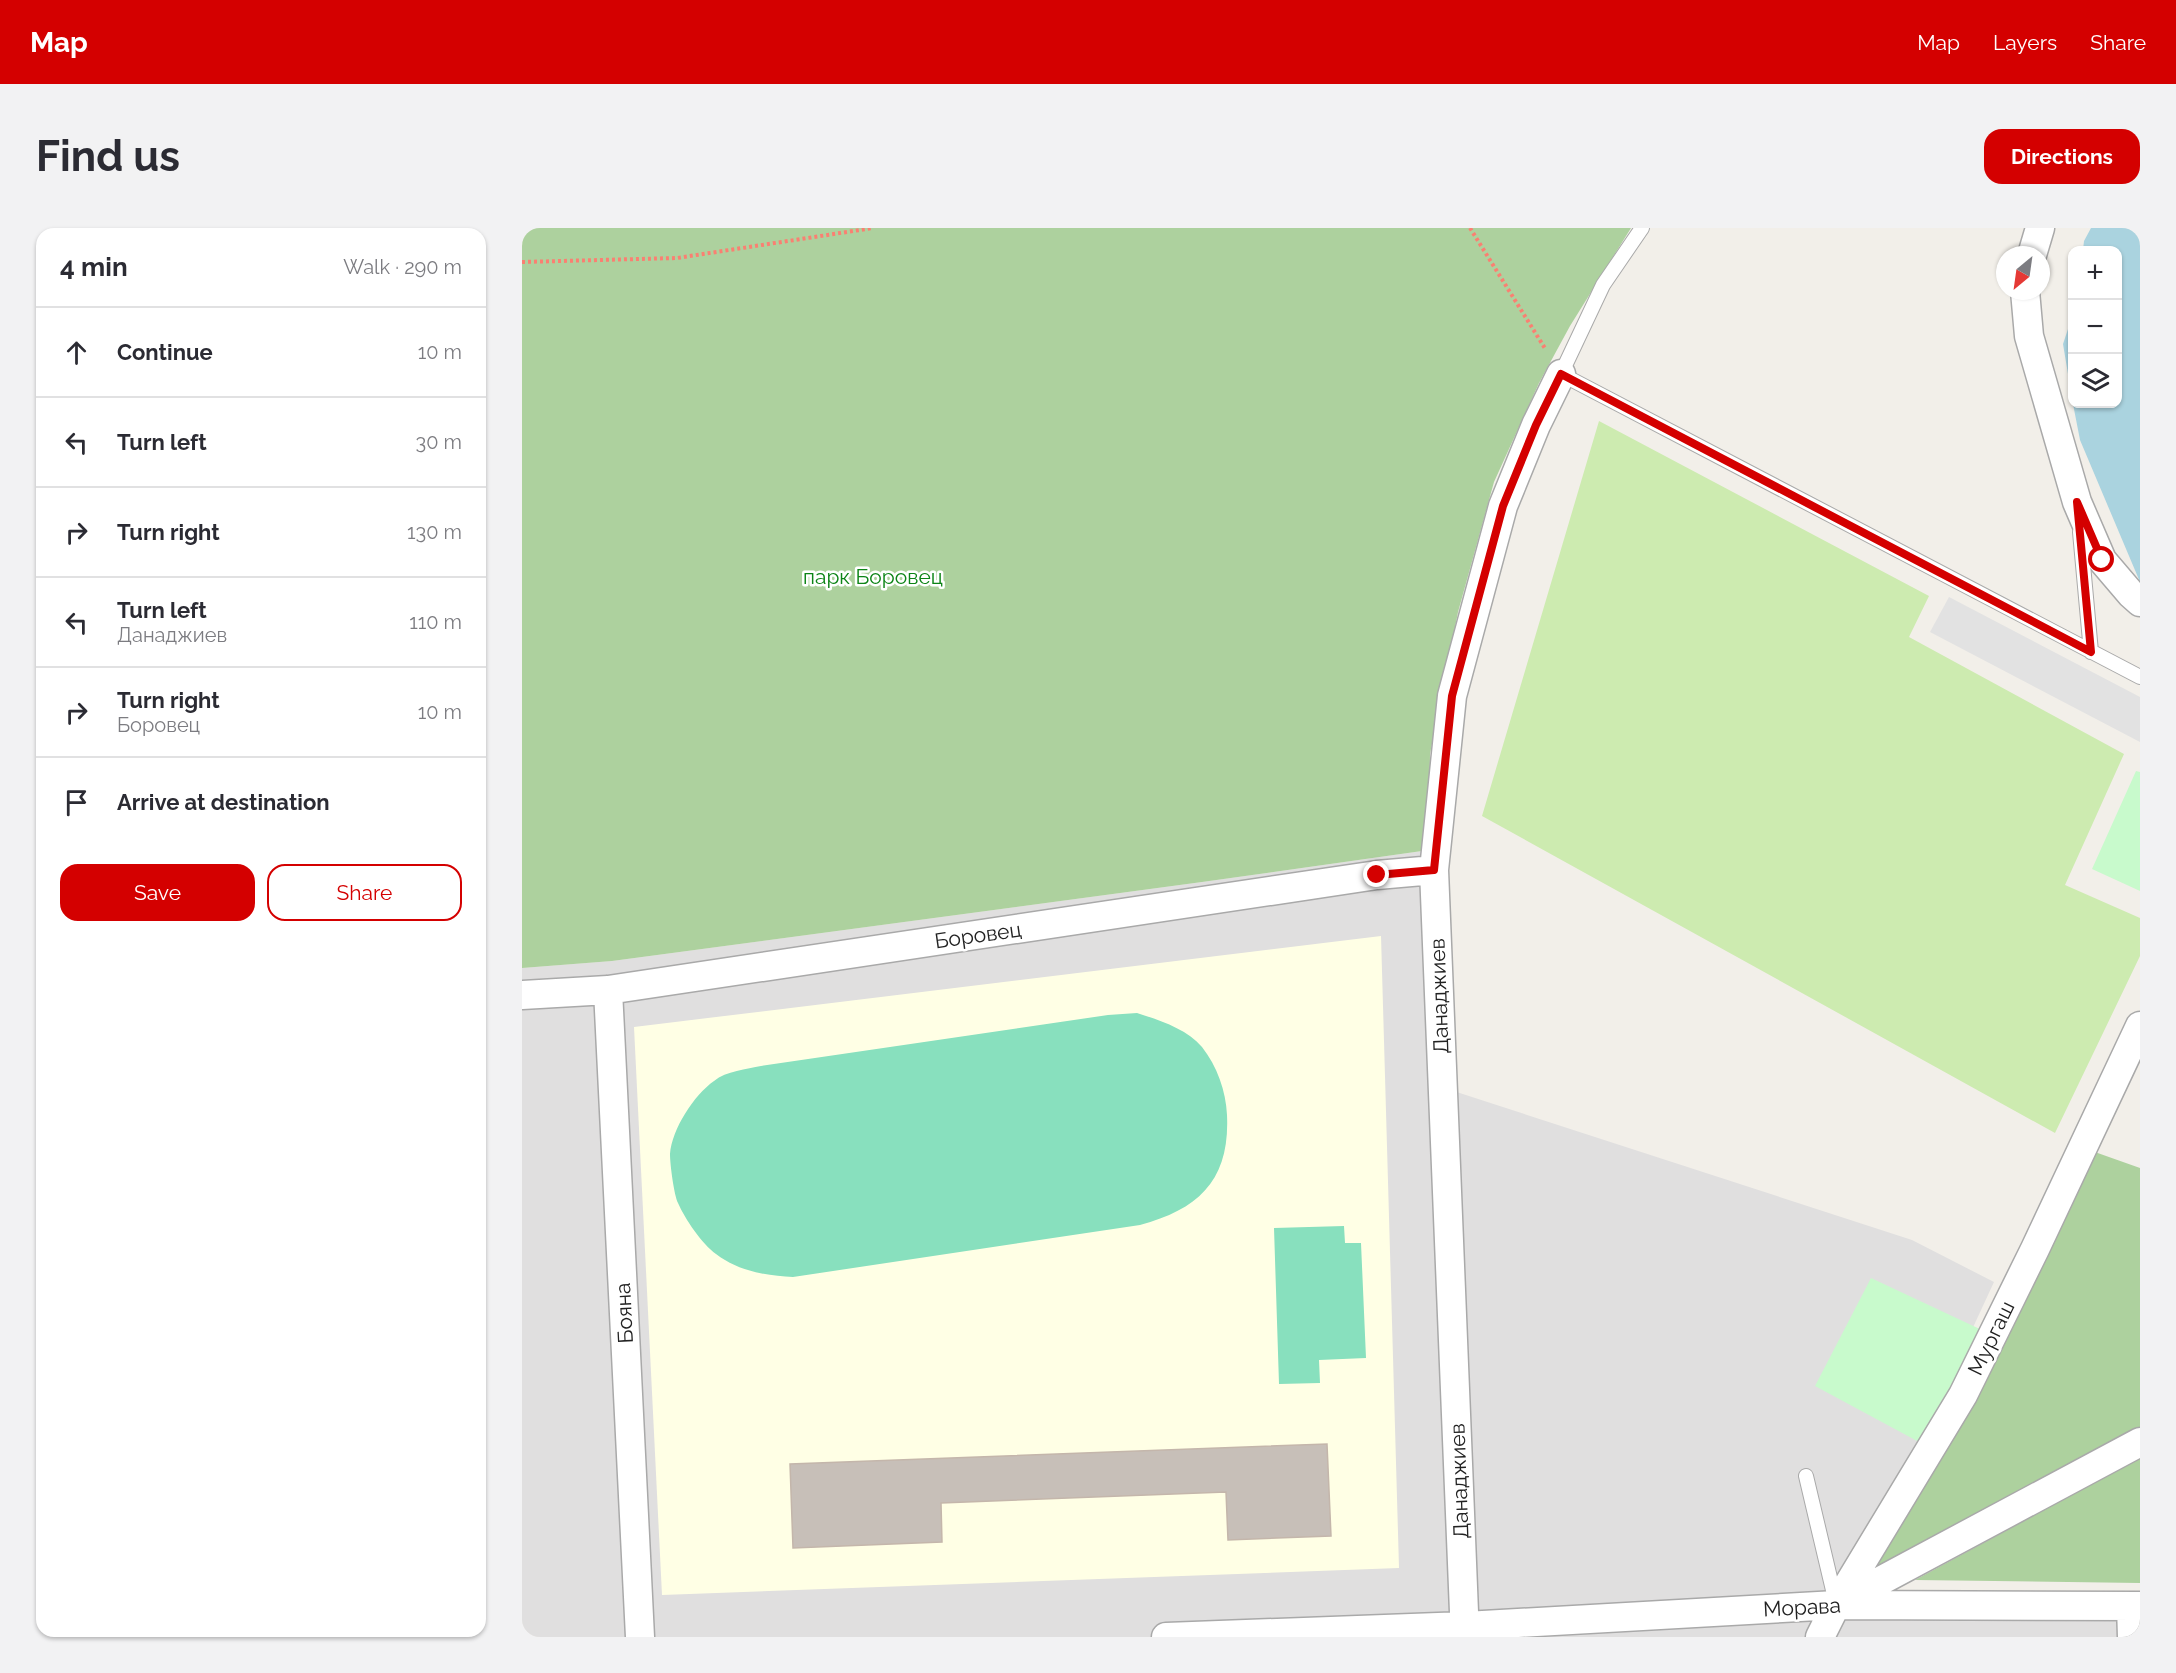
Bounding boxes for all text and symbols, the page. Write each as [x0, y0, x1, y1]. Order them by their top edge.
text: Map [30, 26, 88, 59]
text: Map [1917, 30, 1960, 55]
text: Layers [1993, 30, 2057, 55]
text: Share [2090, 30, 2146, 55]
button: Directions [1984, 129, 2140, 184]
text: Find us [36, 132, 180, 181]
north arrow [1996, 246, 2050, 300]
map controls [2068, 246, 2122, 408]
button: + [2068, 246, 2122, 300]
text: 4 min [60, 252, 128, 282]
text: Walk · 290 m [343, 255, 462, 279]
button: − [2068, 300, 2122, 354]
icon: ahead [60, 336, 93, 369]
text: Continue [117, 339, 213, 365]
text: 10 m [418, 340, 462, 364]
button: layers [2068, 354, 2122, 408]
icon: left [60, 426, 93, 459]
text: Turn left [117, 429, 207, 455]
text: 30 m [416, 430, 462, 454]
icon: right [60, 516, 93, 549]
text: Turn right [117, 519, 220, 545]
text: 130 m [407, 520, 462, 544]
route start [2088, 546, 2114, 572]
park label: парк Боровец [803, 564, 943, 589]
text: Turn left [117, 597, 207, 623]
icon: left [60, 606, 93, 639]
text: 110 m [409, 610, 462, 634]
text: Данаджиев [117, 623, 227, 647]
text: Turn right [117, 687, 220, 713]
icon: right [60, 696, 93, 729]
text: 10 m [418, 700, 462, 724]
text: Боровец [117, 713, 200, 737]
icon: arrive [60, 786, 93, 819]
text: Arrive at destination [117, 789, 330, 815]
route end [1363, 861, 1389, 887]
button: Save [60, 864, 255, 921]
button: Share [267, 864, 462, 921]
street label: Боровец [933, 917, 1023, 953]
street label: Данаджиев [1424, 938, 1454, 1054]
street label: Бояна [610, 1282, 638, 1344]
street label: Мургаш [1962, 1297, 2020, 1379]
street label: Данаджиев [1444, 1423, 1474, 1539]
street label: Морава [1762, 1592, 1842, 1622]

